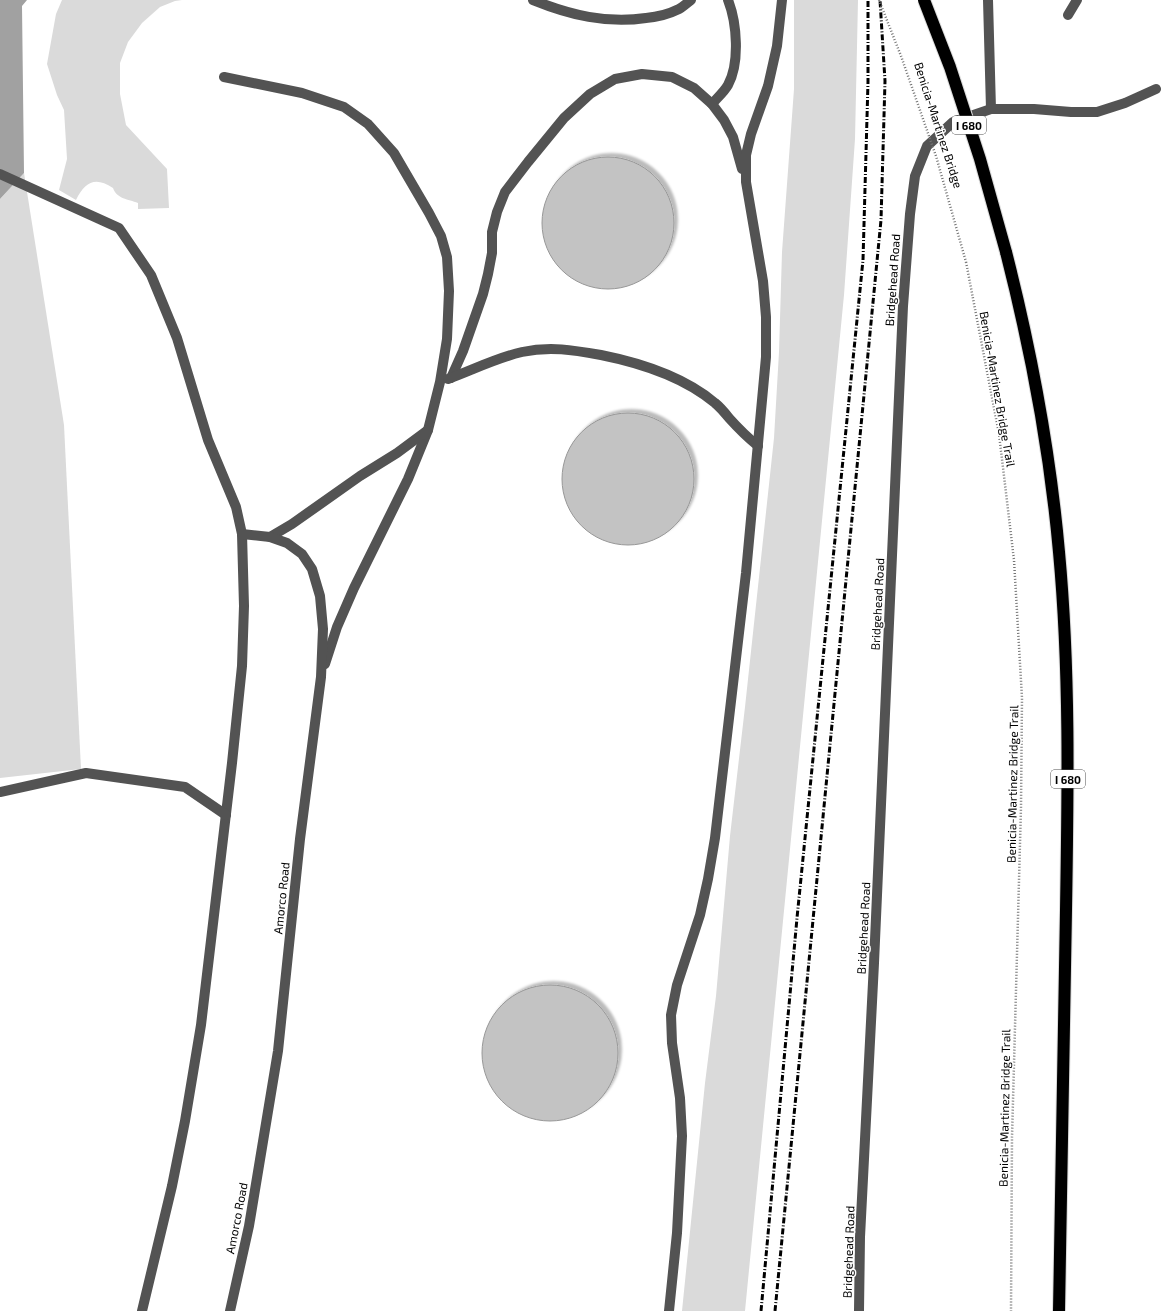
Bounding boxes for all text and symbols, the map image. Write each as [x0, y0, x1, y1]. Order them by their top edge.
street label: Benicia-Martinez Bridge [912, 60, 966, 190]
road number: I 680 [952, 116, 986, 134]
street label: Bridgehead Road [882, 233, 902, 327]
street label: Benicia-Martinez Bridge Trail [977, 310, 1019, 468]
street label: Bridgehead Road [868, 558, 886, 650]
street label: Benicia-Martinez Bridge Trail [1004, 705, 1020, 863]
road number: I 680 [1051, 770, 1085, 788]
street label: Amorco Road [270, 861, 292, 935]
street label: Bridgehead Road [854, 882, 872, 974]
street label: Benicia-Martinez Bridge Trail [996, 1029, 1012, 1187]
street label: Amorco Road [222, 1181, 250, 1255]
street label: Bridgehead Road [839, 1206, 857, 1298]

